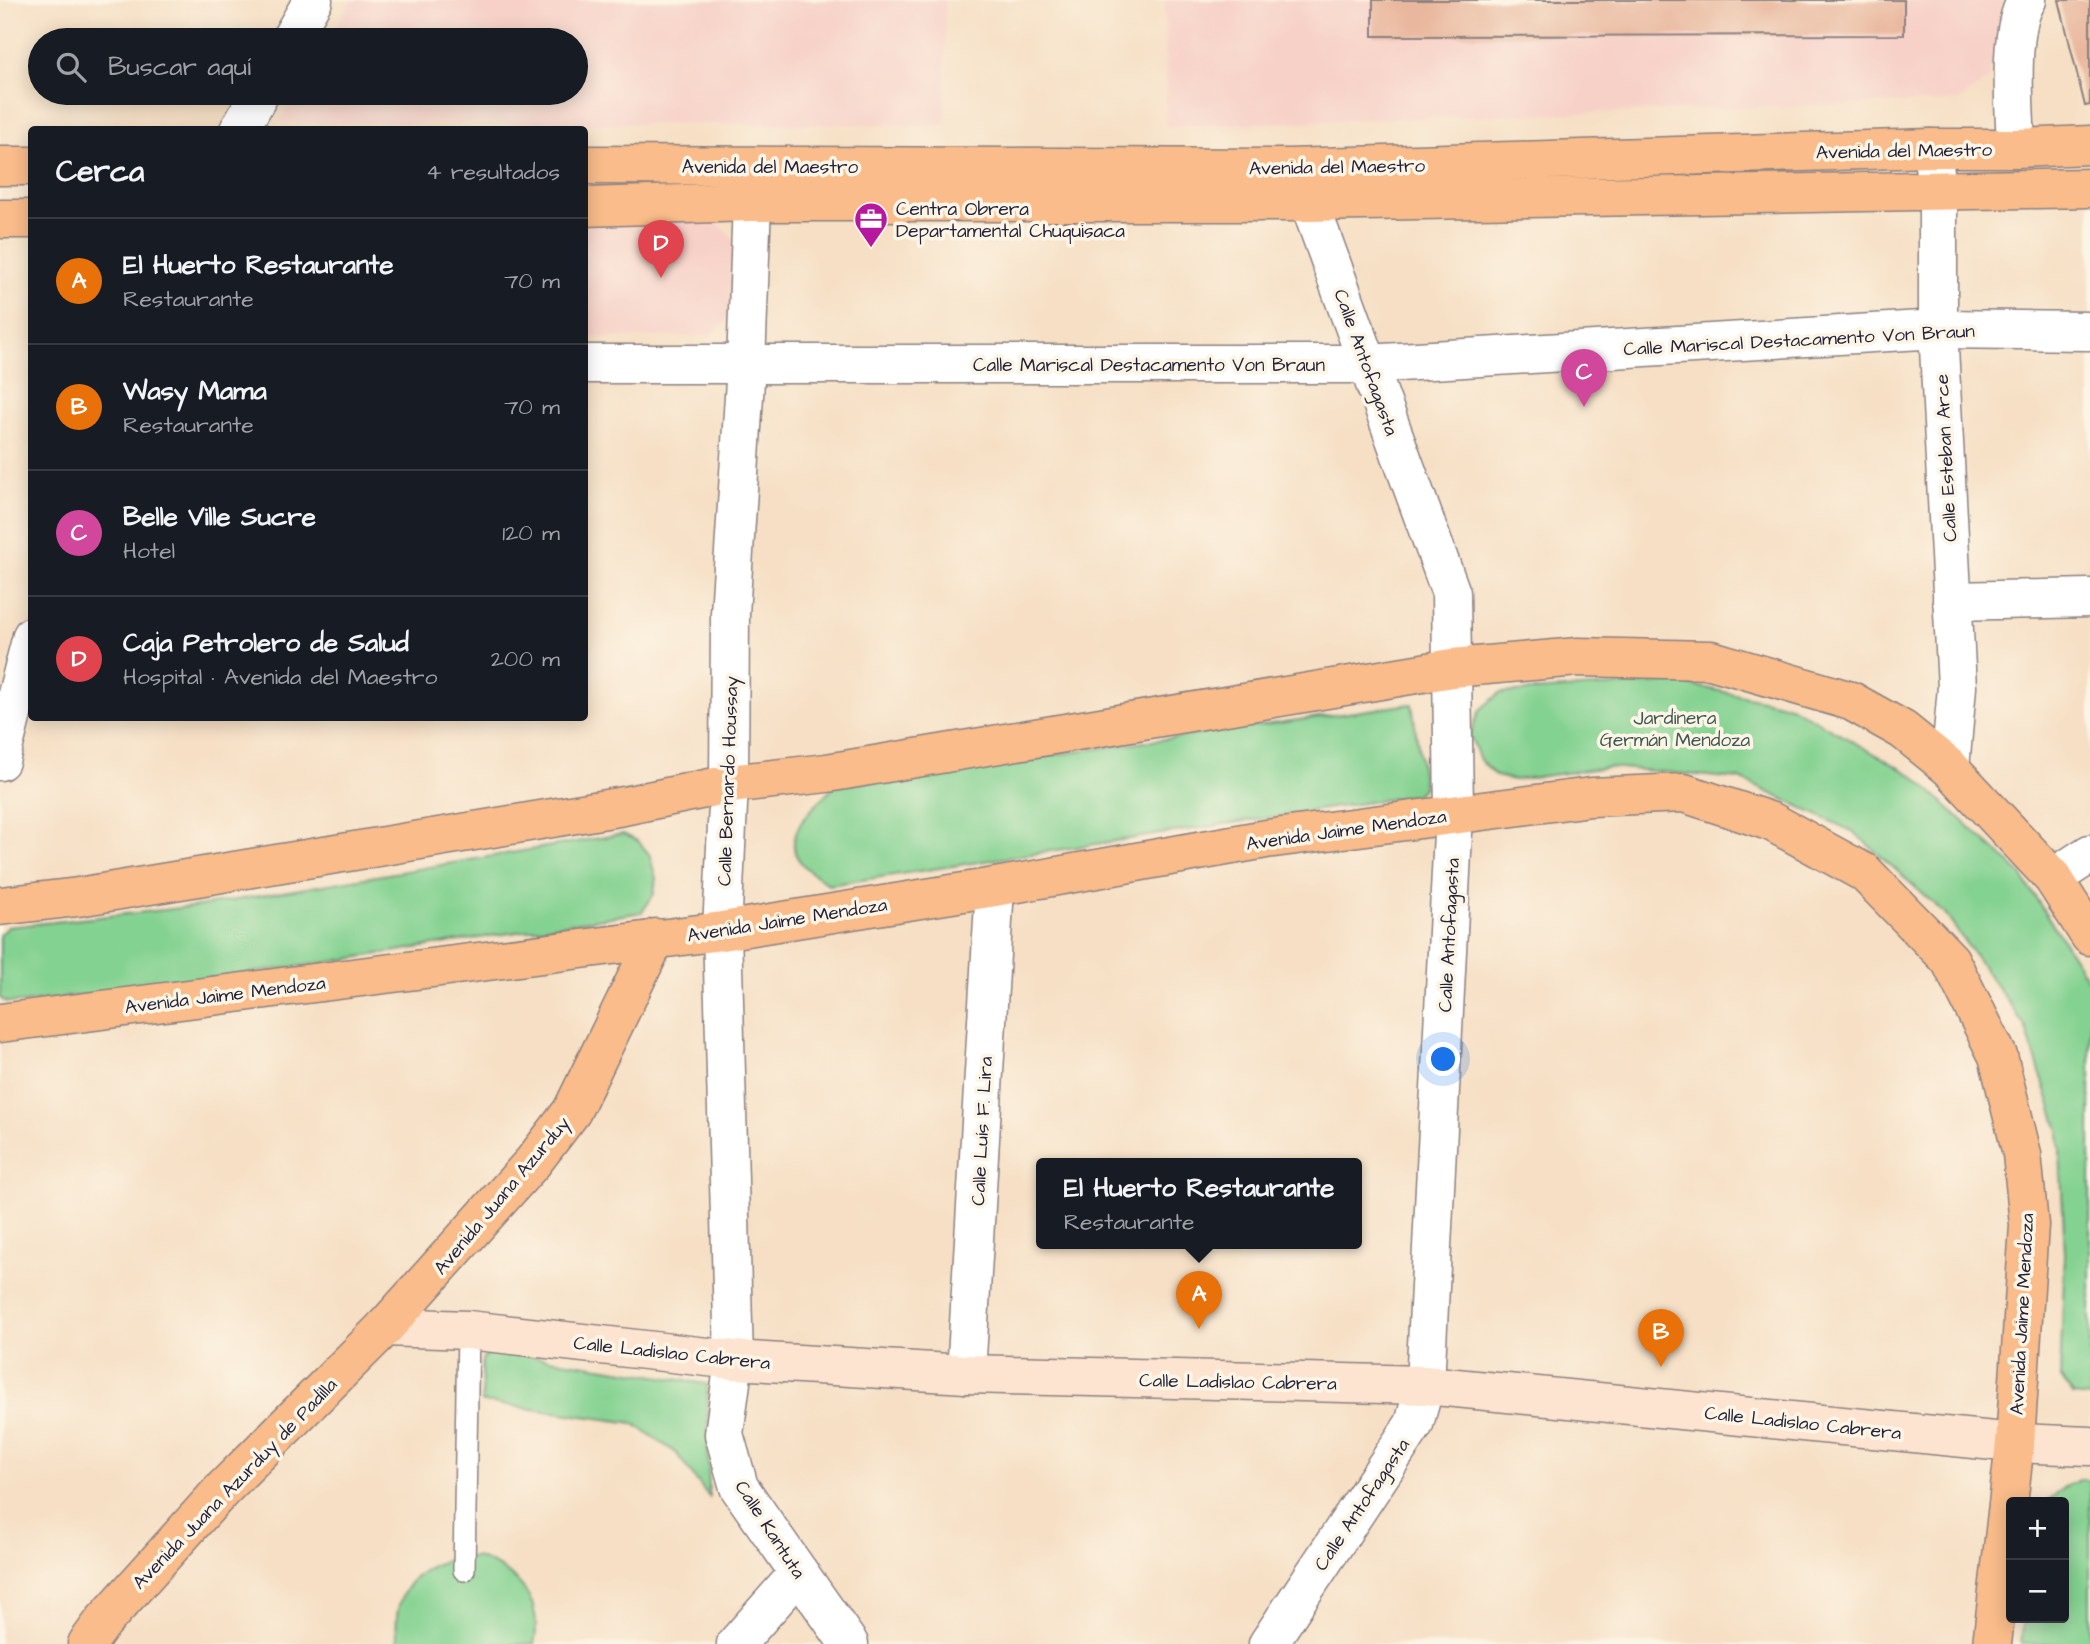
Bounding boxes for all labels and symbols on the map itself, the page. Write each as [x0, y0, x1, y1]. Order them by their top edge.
street label: Avenida del Maestro [1816, 136, 1993, 167]
street label: Avenida del Maestro [1249, 152, 1426, 183]
street label: Avenida del Maestro [682, 154, 858, 181]
place label: Centra Obrera Departamental Chuquisaca [896, 196, 1125, 245]
office icon: Centra Obrera Departamental Chuquisaca [852, 200, 890, 249]
pin: D [638, 220, 684, 278]
street label: Calle Antofagasta [1326, 285, 1405, 440]
street label: Calle Mariscal Destacamento Von Braun [1623, 318, 1975, 363]
pin: C [1561, 349, 1607, 407]
street label: Calle Mariscal Destacamento Von Braun [973, 352, 1325, 379]
street label: Calle Esteban Arce [1929, 373, 1964, 543]
street label: Calle Bernardo Houssay [711, 675, 747, 886]
park label: Jardinera Germán Mendoza [1600, 705, 1751, 754]
street label: Avenida Jaime Mendoza [1244, 803, 1448, 858]
street label: Calle Antofagasta [1432, 857, 1468, 1013]
street label: Avenida Jaime Mendoza [685, 891, 889, 950]
street label: Avenida Jaime Mendoza [123, 970, 327, 1021]
your location [1426, 1042, 1460, 1076]
street label: Calle Luís F. Lira [965, 1055, 1000, 1206]
street label: Avenida Juana Azurduy [428, 1110, 578, 1282]
street label: Avenida Jaime Mendoza [2004, 1212, 2041, 1416]
pin: A [1176, 1271, 1222, 1329]
pin: B [1638, 1309, 1684, 1367]
street label: Calle Ladislao Cabrera [572, 1330, 772, 1377]
street label: Calle Ladislao Cabrera [1139, 1367, 1337, 1398]
street label: Avenida Juana Azurduy de Padilla [126, 1372, 345, 1596]
street label: Calle Ladislao Cabrera [1703, 1400, 1903, 1447]
street label: Calle Antofagasta [1308, 1433, 1418, 1577]
street label: Calle Kantuta [728, 1475, 812, 1585]

